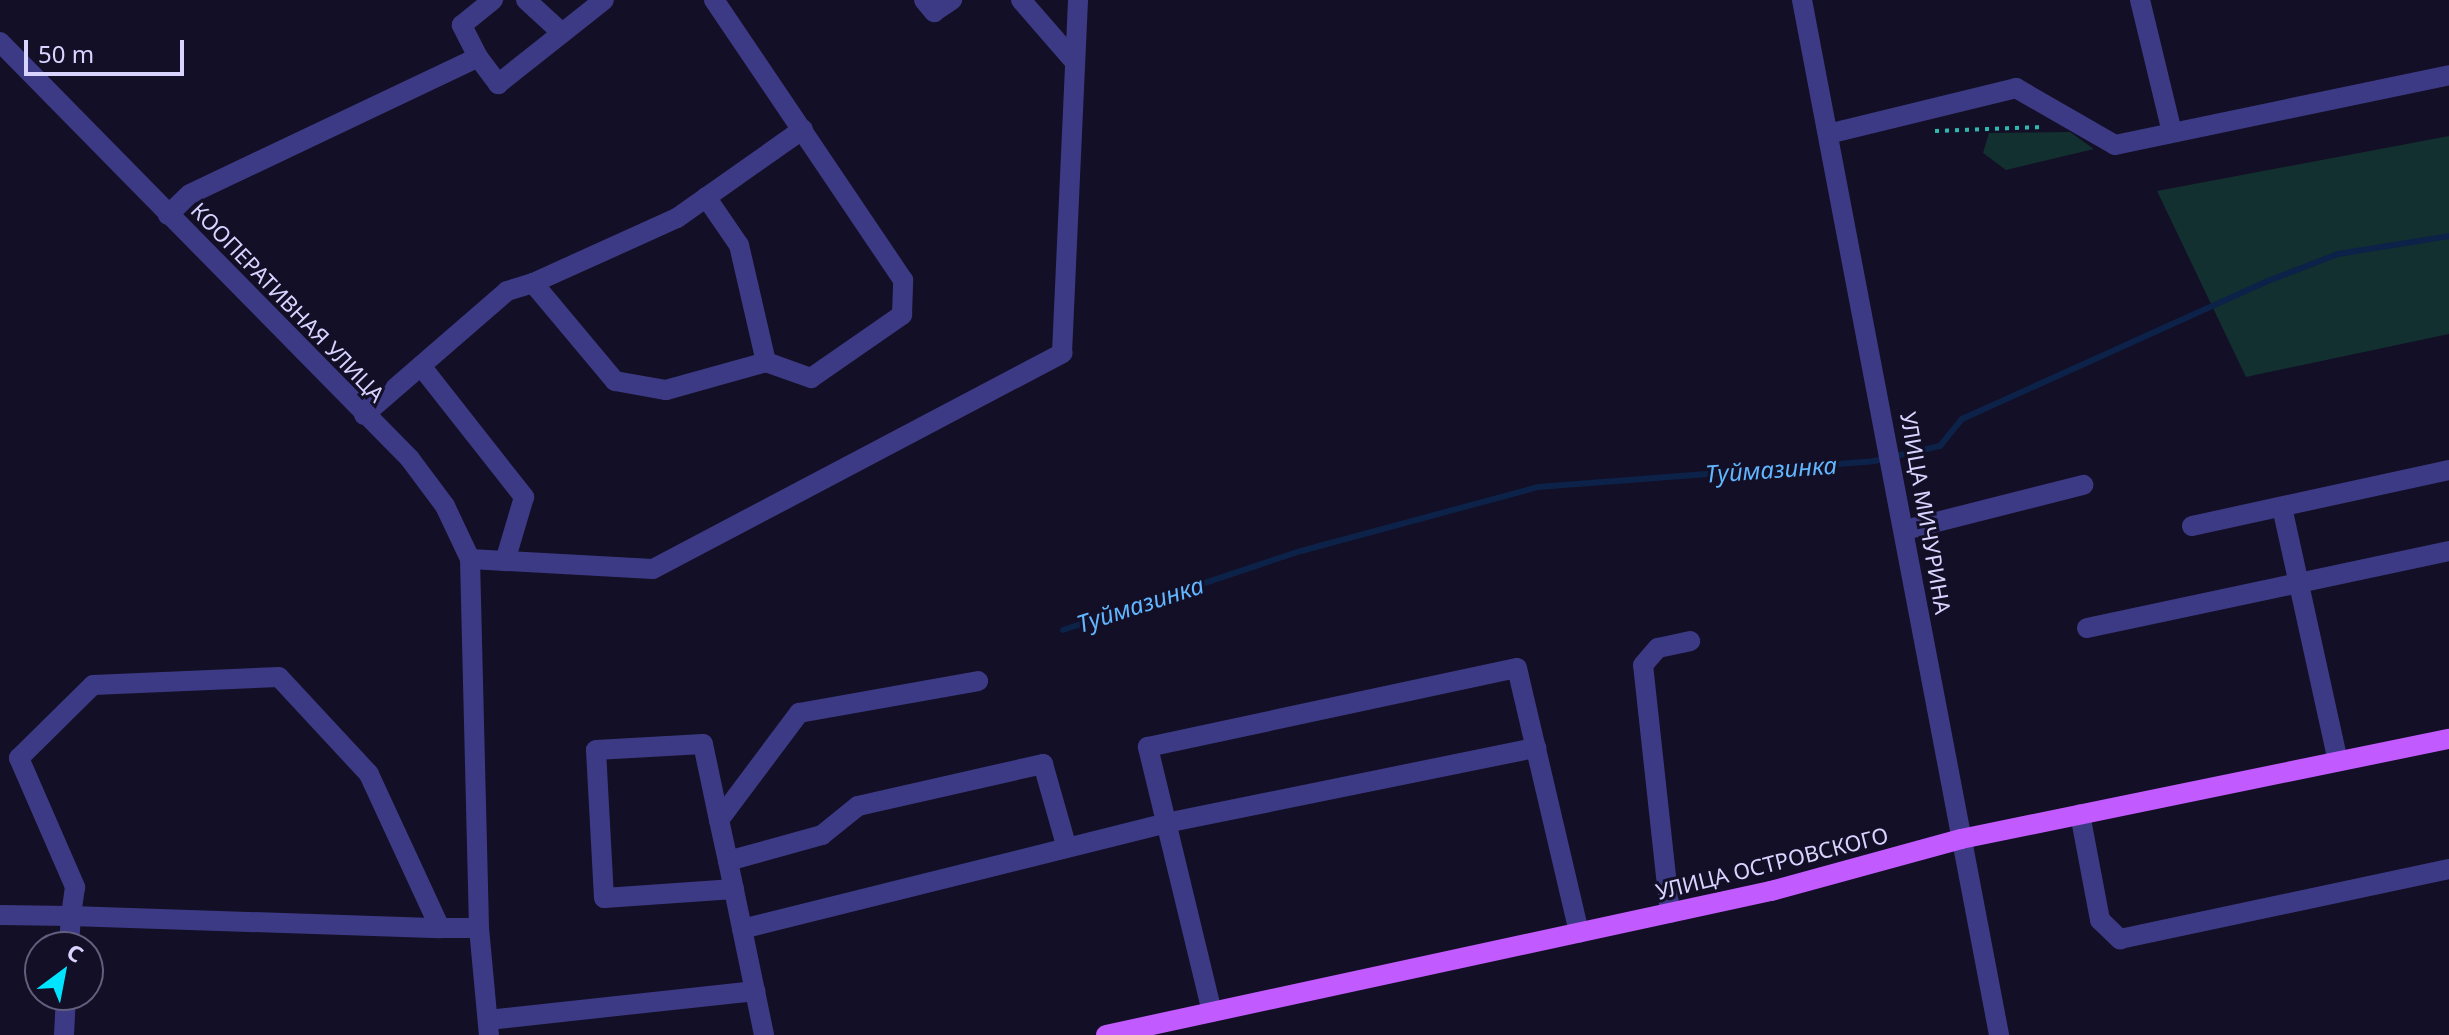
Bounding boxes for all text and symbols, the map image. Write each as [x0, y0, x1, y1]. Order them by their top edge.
scale bar [28, 24, 188, 74]
text: 50 m [38, 37, 94, 70]
street label: КООПЕРАТИВНАЯ УЛИЦА [186, 197, 390, 407]
street label: УЛИЦА МИЧУРИНА [1895, 410, 1957, 616]
water label: Туймазинка [1704, 450, 1838, 488]
water label: Туймазинка [1073, 570, 1207, 638]
street label: УЛИЦА ОСТРОВСКОГО [1653, 821, 1891, 905]
north arrow [24, 931, 104, 1011]
text: С [62, 936, 90, 969]

